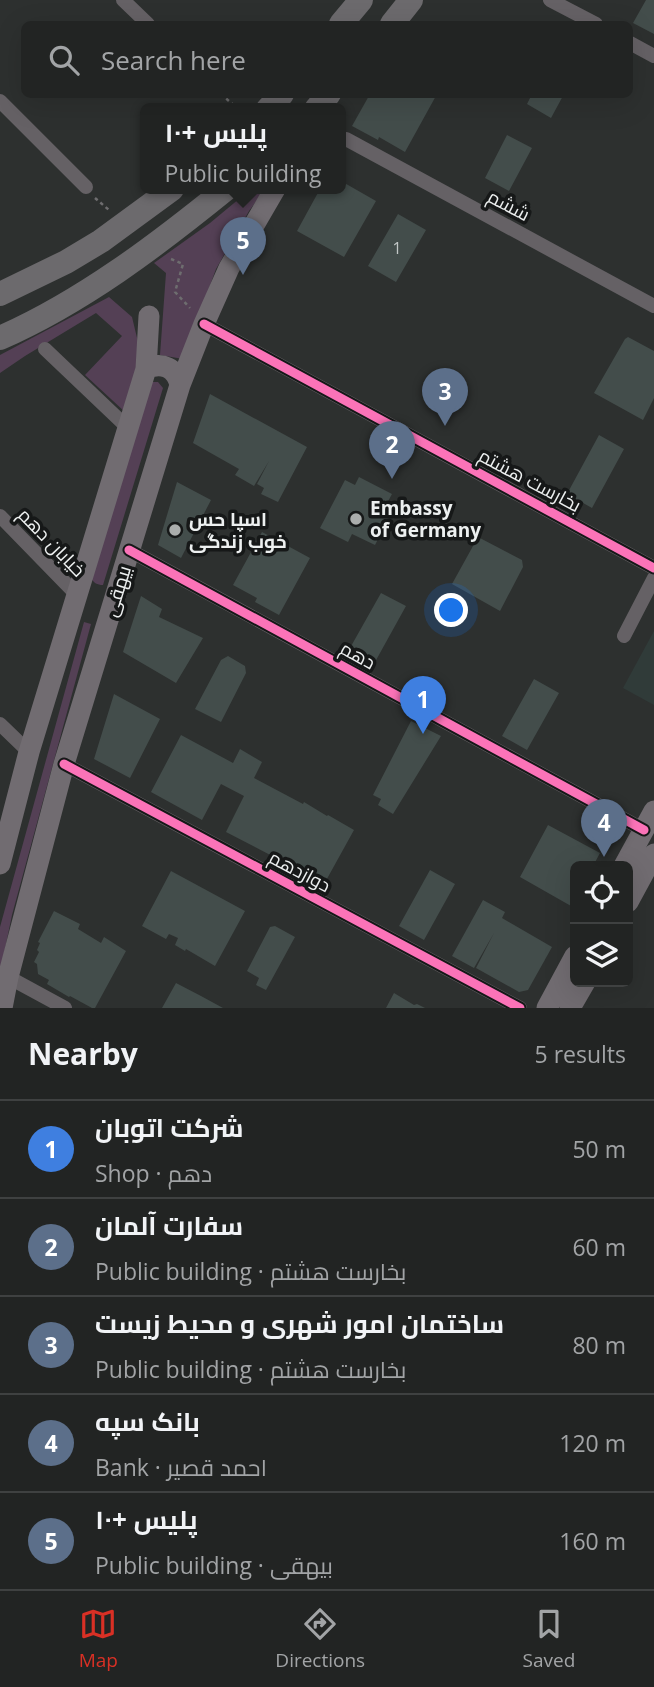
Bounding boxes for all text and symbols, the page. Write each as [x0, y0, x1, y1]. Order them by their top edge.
search box [21, 21, 633, 98]
icon: search [45, 41, 83, 79]
text: Search here [101, 42, 246, 78]
popup [140, 103, 346, 194]
text: پلیس +۱٠ [165, 114, 267, 150]
text: Public building [165, 157, 321, 189]
street label: ششم [483, 183, 535, 228]
pin: 5 [220, 217, 266, 275]
house number: 1 [392, 237, 402, 259]
pin: 3 [422, 368, 468, 426]
pin: 2 [369, 421, 415, 479]
street label: بخارست هشتم [474, 442, 586, 519]
place label: Embassy of Germany [370, 495, 481, 543]
street label: خیابان دهم [12, 502, 92, 583]
place label: اسپا حس خوب زندگی [189, 506, 287, 554]
marker: Embassy of Germany [348, 511, 364, 527]
marker: اسپا حس خوب زندگی [167, 522, 183, 538]
street label: بیهقی [97, 562, 137, 620]
your location [434, 593, 468, 627]
street label: دهم [335, 635, 380, 676]
pin: 1 [400, 676, 446, 734]
pin: 4 [581, 799, 627, 857]
street label: دوازدهم [264, 844, 335, 899]
map controls [570, 861, 633, 987]
button: locate [570, 861, 633, 924]
button: layers [570, 924, 633, 987]
text: Nearby [28, 1033, 138, 1074]
text: 5 results [535, 1038, 626, 1070]
text: شرکت اتوبان [95, 1109, 243, 1145]
text: 1 [44, 1133, 58, 1165]
text: 50 m [572, 1133, 626, 1165]
text: Shop · دهم [95, 1157, 212, 1189]
text: سفارت آلمان [95, 1207, 243, 1243]
text: 2 [44, 1231, 58, 1263]
text: 60 m [572, 1231, 626, 1263]
text: Public building · بخارست هشتم [95, 1255, 407, 1287]
text: ساختمان امور شهری و محیط زیست [95, 1305, 504, 1341]
text: 3 [44, 1329, 58, 1361]
text: 80 m [572, 1329, 626, 1361]
text: Public building · بخارست هشتم [95, 1353, 407, 1385]
text: بانک سپه [95, 1403, 200, 1439]
text: 4 [44, 1427, 58, 1459]
text: 120 m [559, 1427, 626, 1459]
text: Bank · احمد قصیر [95, 1451, 267, 1483]
text: پلیس +۱٠ [95, 1501, 198, 1537]
text: 5 [44, 1525, 58, 1557]
text: 160 m [559, 1525, 626, 1557]
text: Public building · بیهقی [95, 1549, 333, 1581]
tab: Map [79, 1605, 118, 1673]
tab: Directions [275, 1605, 365, 1673]
tab: Saved [523, 1605, 575, 1673]

